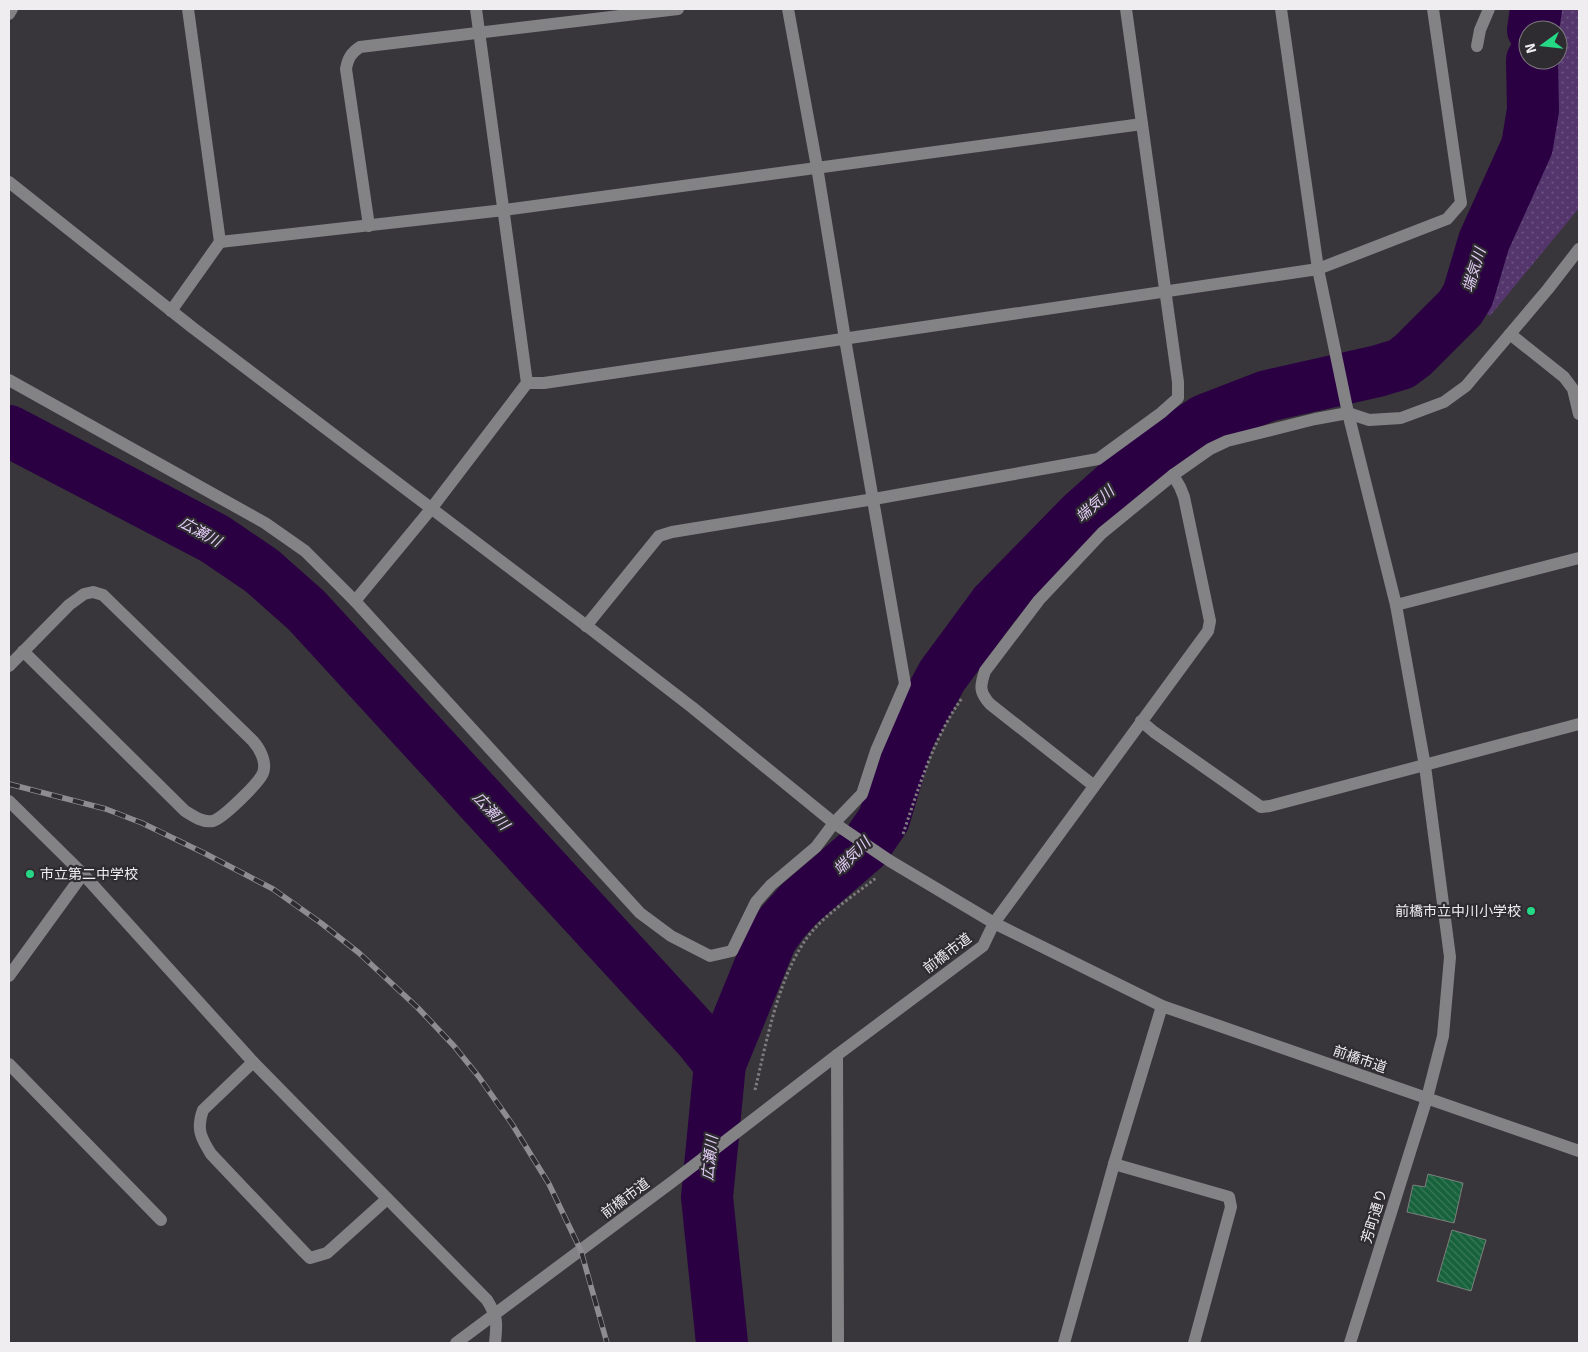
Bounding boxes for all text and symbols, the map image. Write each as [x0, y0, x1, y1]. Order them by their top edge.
north arrow [1518, 20, 1568, 70]
text: N [1521, 41, 1540, 55]
water label: 端気川 [1459, 244, 1490, 294]
water label: 端気川 [1072, 481, 1119, 526]
water label: 広瀬川 [176, 513, 226, 552]
water label: 広瀬川 [469, 788, 514, 835]
water label: 端気川 [830, 832, 876, 878]
place label: 市立第二中学校 [40, 866, 138, 883]
marker: 市立第二中学校 [24, 868, 36, 880]
place label: 前橋市立中川小学校 [1395, 903, 1521, 920]
marker: 前橋市立中川小学校 [1525, 905, 1537, 917]
street label: 前橋市道 [920, 930, 975, 977]
street label: 前橋市道 [1331, 1042, 1389, 1077]
water label: 広瀬川 [699, 1133, 722, 1181]
street label: 前橋市道 [598, 1175, 653, 1222]
street label: 芳町通り [1358, 1187, 1391, 1245]

